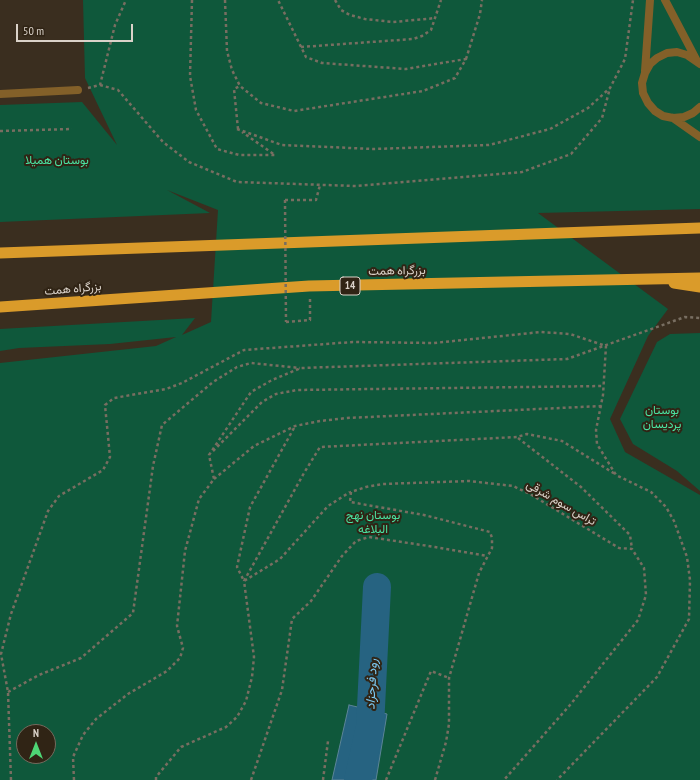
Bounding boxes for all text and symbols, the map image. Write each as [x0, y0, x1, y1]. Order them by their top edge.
scale bar [18, 16, 135, 42]
text: 50 m [23, 23, 44, 38]
park label: بوستان همیلا [25, 154, 89, 168]
street label: بزرگراه همت [368, 263, 426, 279]
road number: 14 [340, 277, 360, 295]
street label: بزرگراه همت [44, 279, 102, 299]
park label: بوستان پردیسان [643, 404, 681, 432]
street label: تراس سوم شرقی [524, 477, 598, 529]
park label: بوستان نهج البلاغه [346, 509, 400, 537]
water label: رود فرحزاد [363, 658, 381, 710]
north arrow [16, 724, 56, 764]
text: N [33, 726, 39, 740]

